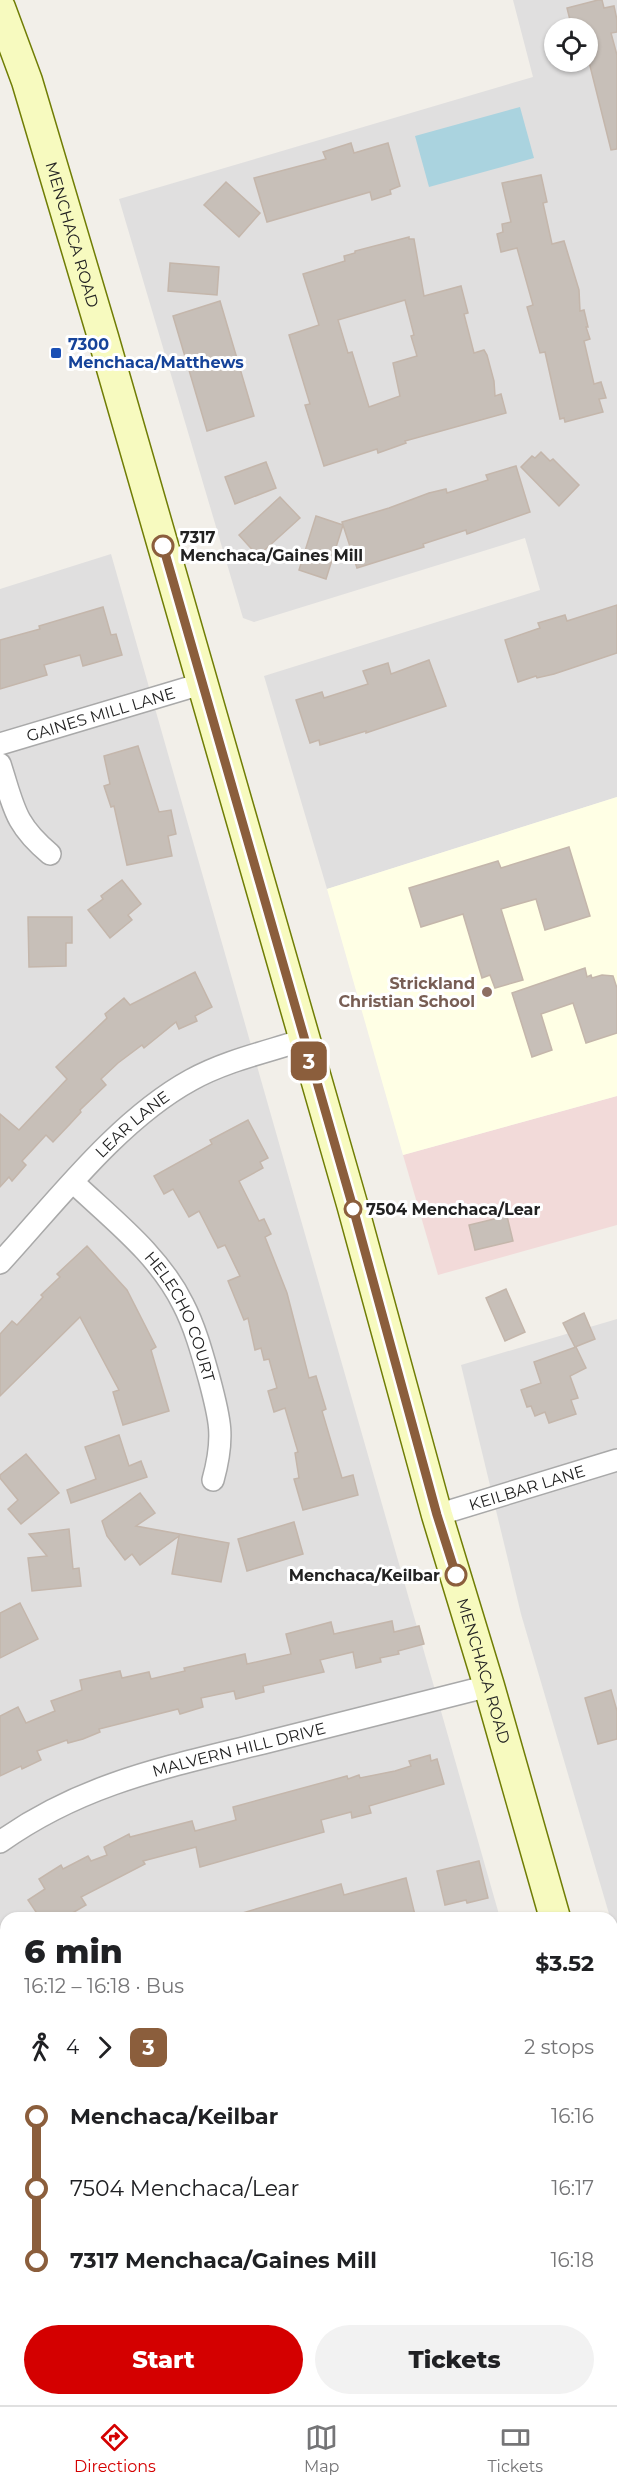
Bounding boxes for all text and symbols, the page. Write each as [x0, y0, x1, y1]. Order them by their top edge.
map controls [544, 18, 598, 72]
button: locate [544, 18, 598, 72]
street label: MENCHACA ROAD [42, 160, 103, 310]
place label: 7300 Menchaca/Matthews [68, 335, 244, 372]
marker: 7300 Menchaca/Matthews [49, 346, 63, 360]
place label: 7317 Menchaca/Gaines Mill [180, 528, 363, 565]
marker: 7317 Menchaca/Gaines Mill [152, 535, 174, 557]
street label: GAINES MILL LANE [24, 683, 177, 746]
place label: Strickland Christian School [338, 974, 475, 1011]
marker: Strickland Christian School [480, 985, 494, 999]
line badge: 3 [290, 1042, 328, 1080]
text: 3 [303, 1049, 315, 1074]
street label: LEAR LANE [91, 1087, 173, 1162]
marker: 7504 Menchaca/Lear [344, 1200, 362, 1218]
place label: 7504 Menchaca/Lear [366, 1200, 540, 1219]
street label: HELECHO COURT [140, 1248, 219, 1385]
street label: KEILBAR LANE [467, 1461, 587, 1515]
marker: Menchaca/Keilbar [445, 1564, 467, 1586]
place label: Menchaca/Keilbar [289, 1566, 440, 1585]
street label: MENCHACA ROAD [453, 1596, 514, 1746]
street label: MALVERN HILL DRIVE [150, 1719, 328, 1781]
text: 6 min [24, 1931, 123, 1971]
text: $3.52 [535, 1950, 594, 1977]
text: 16:12 – 16:18 · Bus [24, 1974, 184, 1998]
icon: walk [24, 2031, 57, 2064]
icon: forward [88, 2031, 121, 2064]
text: 4 [66, 2035, 79, 2059]
text: 3 [142, 2035, 155, 2060]
text: 2 stops [524, 2035, 594, 2059]
text: Menchaca/Keilbar [70, 2103, 278, 2130]
text: 16:16 [551, 2104, 594, 2128]
text: 7504 Menchaca/Lear [70, 2175, 299, 2202]
text: 16:17 [551, 2176, 594, 2200]
text: 7317 Menchaca/Gaines Mill [70, 2247, 377, 2274]
text: 16:18 [550, 2248, 594, 2272]
button: Start [24, 2325, 303, 2394]
button: Tickets [315, 2325, 594, 2394]
tab: Directions [74, 2421, 156, 2476]
tab: Map [304, 2421, 339, 2476]
tab: Tickets [487, 2421, 543, 2476]

